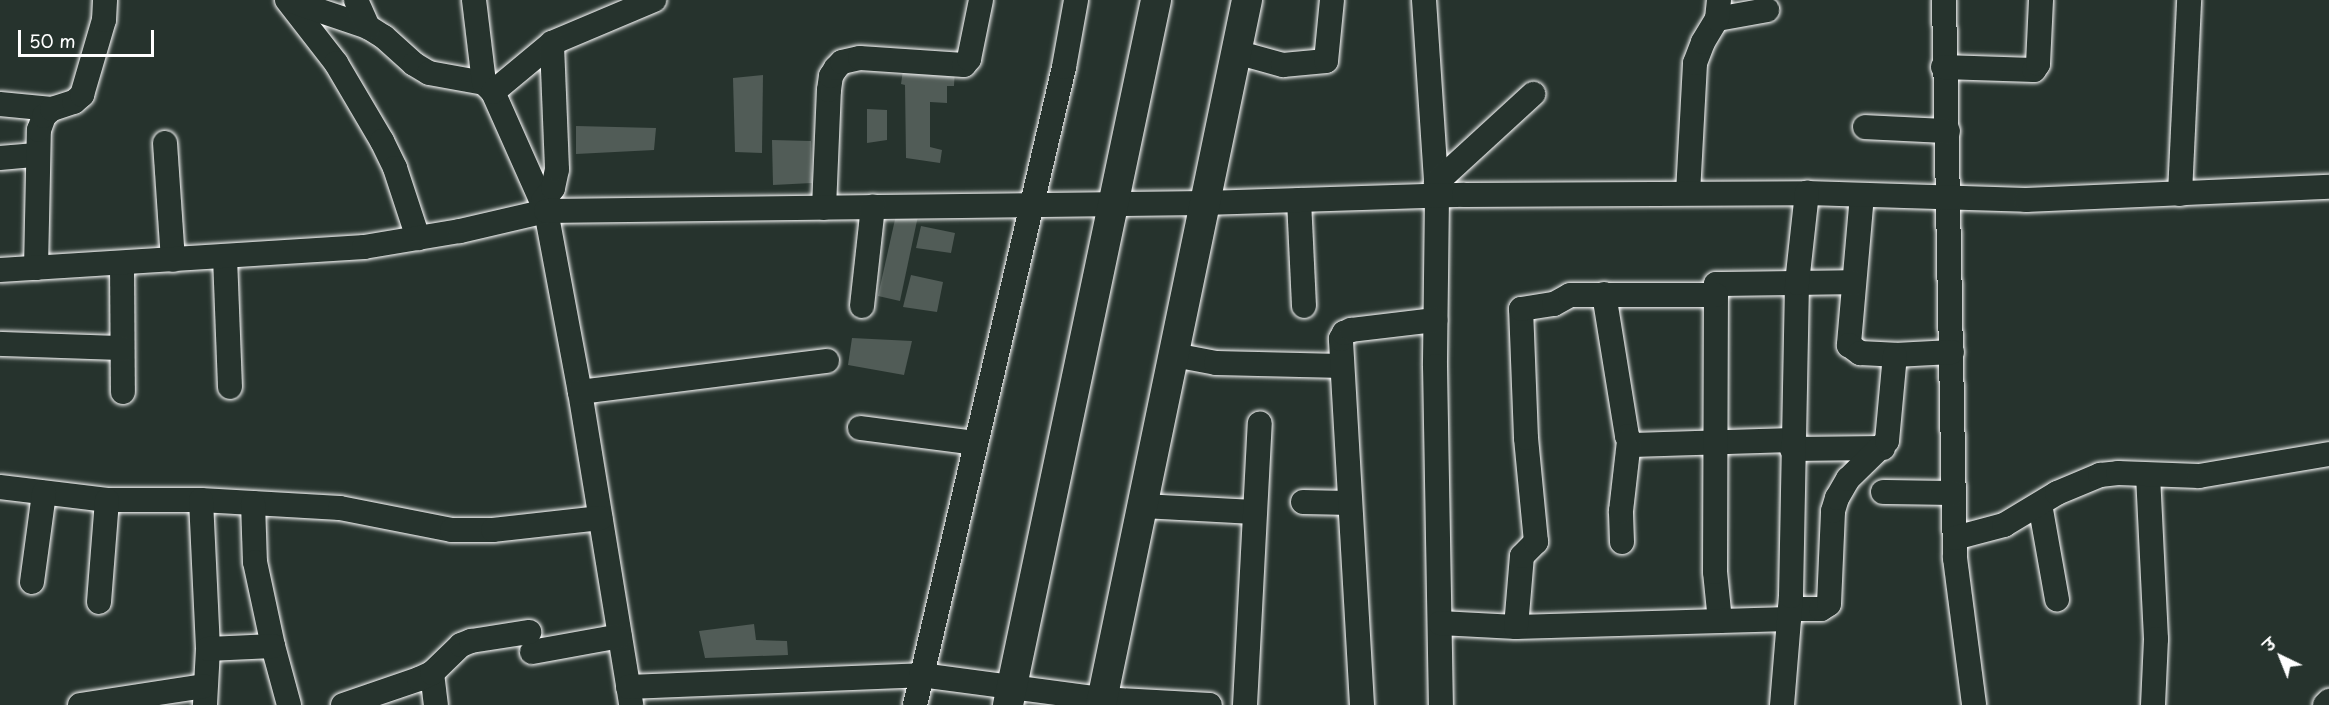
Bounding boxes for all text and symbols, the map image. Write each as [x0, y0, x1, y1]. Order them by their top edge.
scale bar [21, 18, 158, 56]
text: 50 m [29, 27, 76, 54]
north arrow [2251, 627, 2311, 687]
text: उ [2257, 631, 2281, 656]

